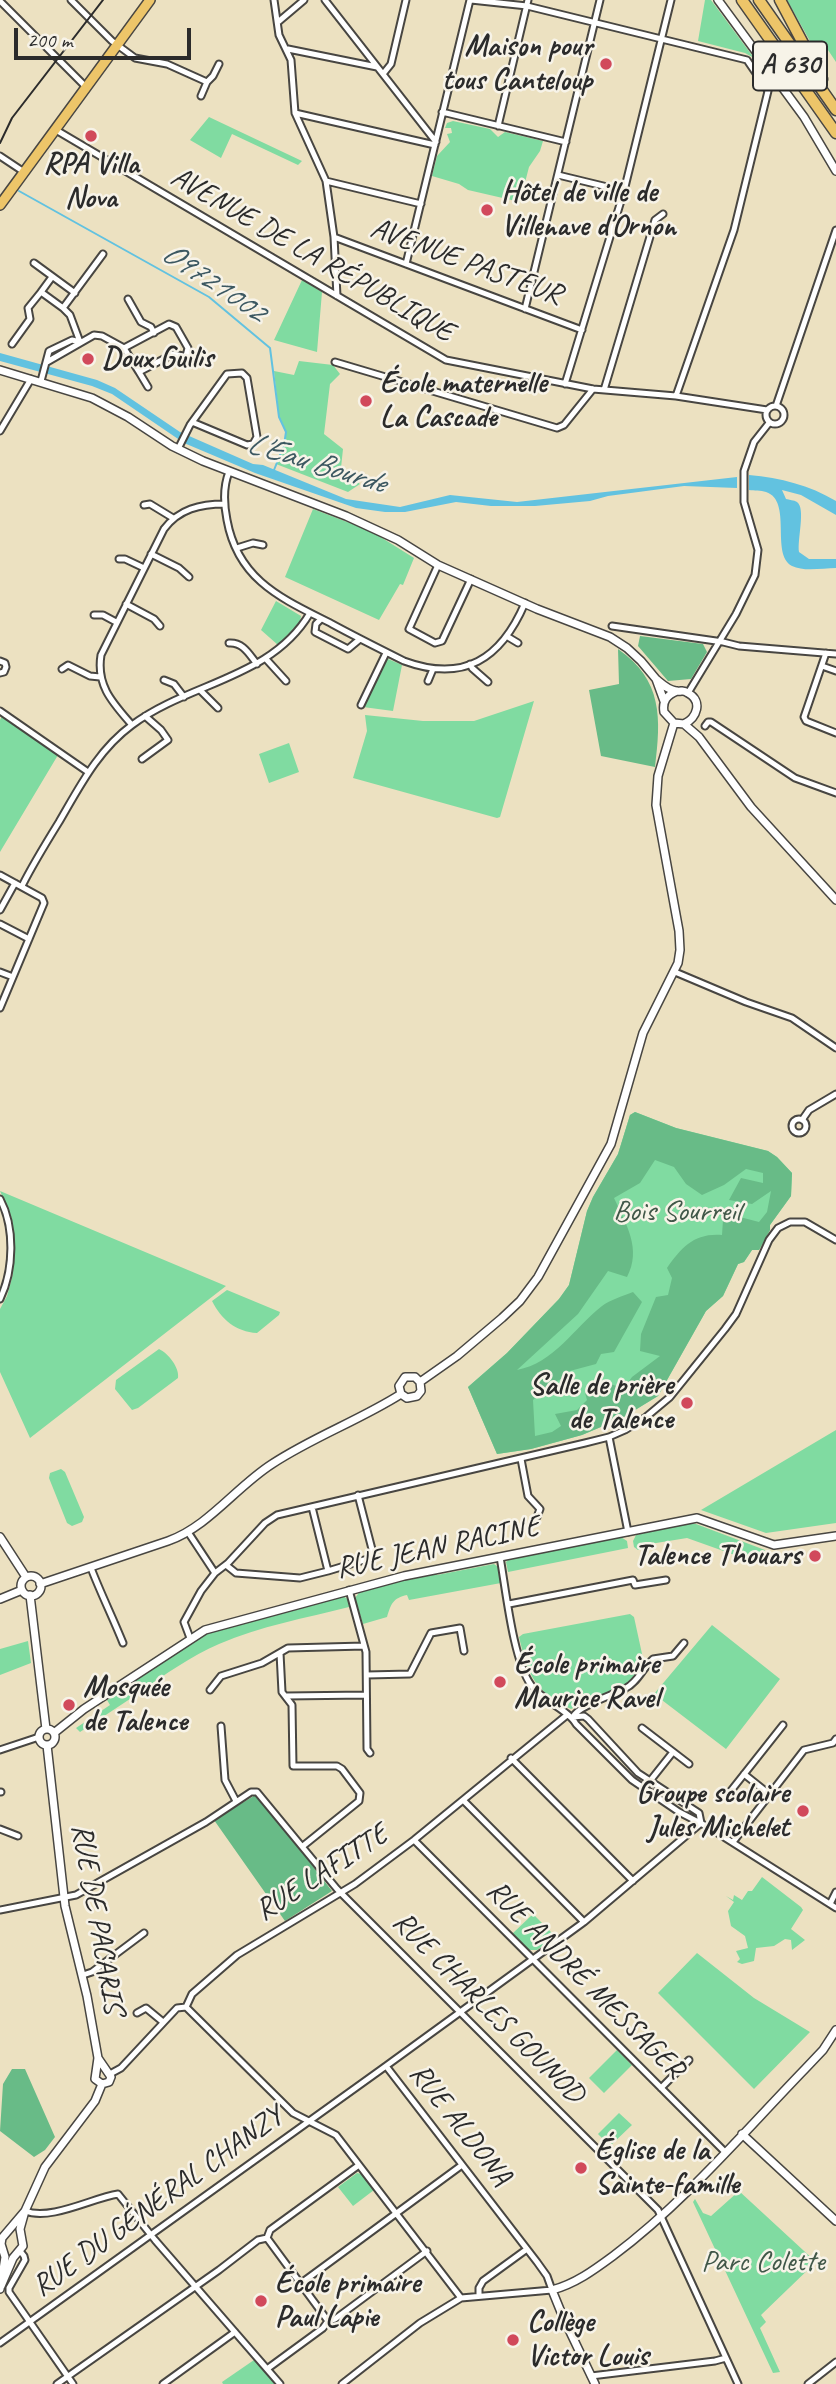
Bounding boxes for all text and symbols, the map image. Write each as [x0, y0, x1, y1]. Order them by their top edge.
scale bar [18, 14, 194, 58]
text: 200 m [27, 27, 72, 53]
place label: Maison pour tous Canteloup [442, 29, 592, 100]
road number: A 630 [753, 42, 827, 90]
marker: Maison pour tous Canteloup [598, 56, 614, 72]
marker: RPA Villa Nova [83, 128, 99, 144]
place label: RPA Villa Nova [43, 147, 139, 218]
street label: AVENUE DE LA RÉPUBLIQUE [164, 159, 460, 351]
place label: Hôtel de ville de Villenave d'Ornon [501, 175, 676, 246]
marker: Hôtel de ville de Villenave d'Ornon [479, 202, 495, 218]
street label: AVENUE PASTEUR [366, 211, 566, 313]
water label: O9721002 [154, 234, 272, 332]
place label: Doux Guilis [102, 341, 213, 377]
marker: Doux Guilis [80, 351, 96, 367]
place label: École maternelle La Cascade [380, 366, 547, 436]
marker: École maternelle La Cascade [358, 393, 374, 409]
water label: L'Eau Bourde [242, 425, 390, 503]
park label: Bois Sourreil [613, 1194, 741, 1230]
place label: Salle de prière de Talence [529, 1368, 673, 1438]
marker: Salle de prière de Talence [679, 1395, 695, 1411]
street label: RUE JEAN RACINE [333, 1509, 543, 1587]
place label: Talence Thouars [634, 1538, 801, 1574]
marker: Talence Thouars [807, 1548, 823, 1564]
place label: École primaire Maurice Ravel [514, 1647, 659, 1718]
place label: Mosquée de Talence [83, 1670, 187, 1740]
marker: École primaire Maurice Ravel [492, 1674, 508, 1690]
marker: Mosquée de Talence [61, 1697, 77, 1713]
place label: Groupe scolaire Jules Michelet [636, 1776, 789, 1846]
marker: Groupe scolaire Jules Michelet [795, 1803, 811, 1819]
street label: RUE LAFITTE [249, 1817, 395, 1929]
street label: RUE DE PACARIS [63, 1821, 131, 2017]
street label: RUE ANDRÉ MESSAGER [478, 1873, 692, 2087]
street label: RUE CHARLES GOUNOD [385, 1905, 591, 2111]
street label: RUE ALDONA [401, 2057, 519, 2193]
street label: RUE DU GÉNÉRAL CHANZY [26, 2099, 290, 2305]
place label: Église de la Sainte-famille [595, 2133, 739, 2204]
marker: Église de la Sainte-famille [573, 2160, 589, 2176]
park label: Parc Colette [701, 2244, 825, 2280]
place label: École primaire Paul Lapie [275, 2266, 420, 2336]
marker: École primaire Paul Lapie [253, 2293, 269, 2309]
place label: Collège Victor Louis [527, 2305, 648, 2376]
marker: Collège Victor Louis [505, 2332, 521, 2348]

